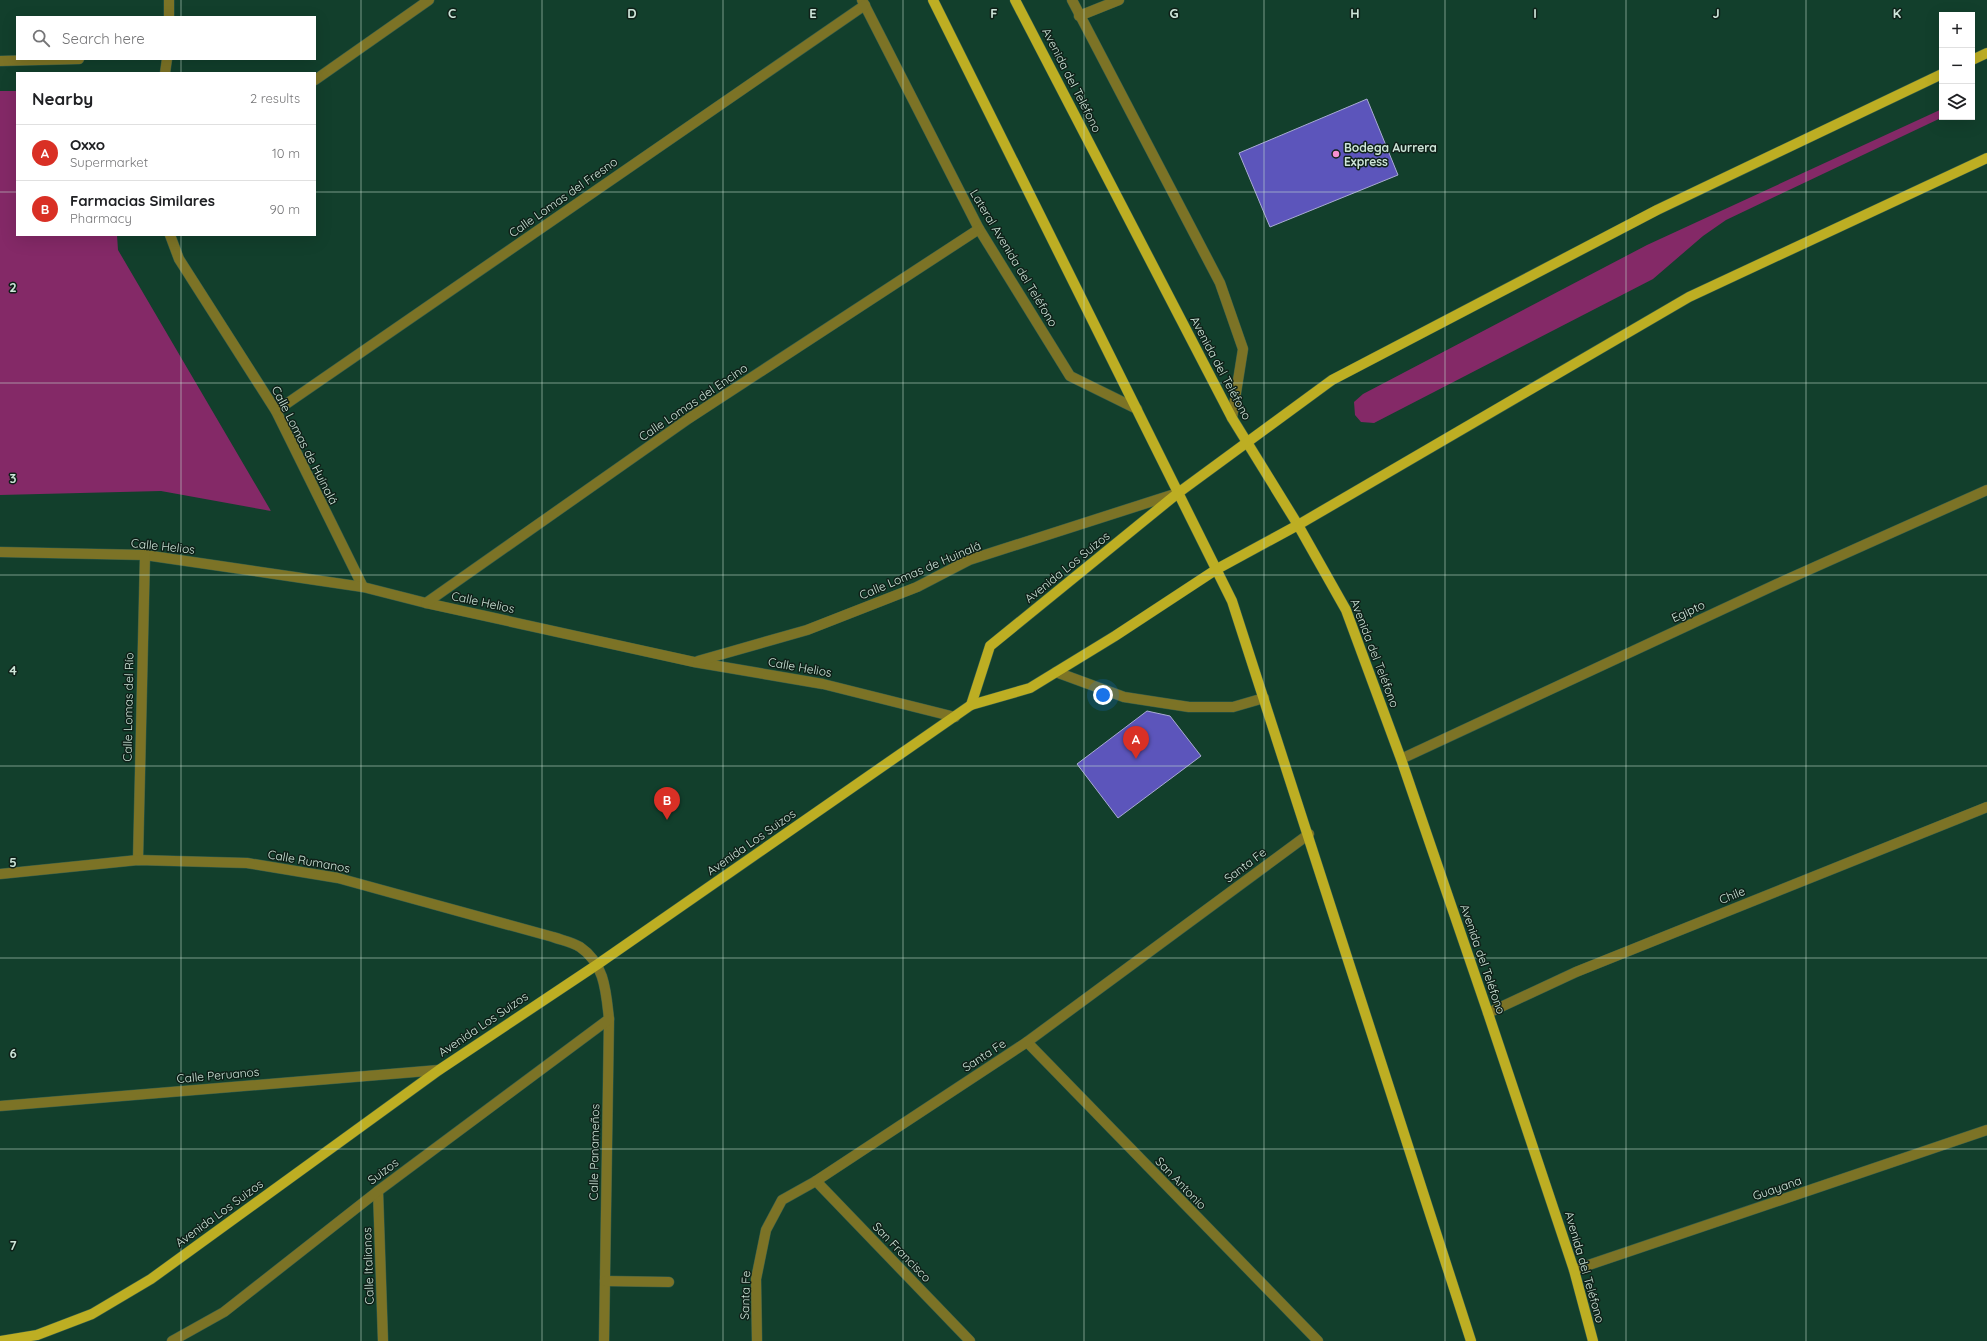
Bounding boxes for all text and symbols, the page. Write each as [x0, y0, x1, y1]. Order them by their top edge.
text: C [448, 5, 456, 21]
text: D [627, 5, 637, 21]
text: E [809, 5, 817, 21]
text: F [990, 5, 998, 21]
text: G [1169, 5, 1179, 21]
text: H [1350, 5, 1360, 21]
text: I [1533, 5, 1537, 21]
text: J [1712, 5, 1720, 21]
text: K [1893, 5, 1902, 21]
map controls [1939, 12, 1975, 120]
button: + [1939, 12, 1975, 48]
search box [16, 16, 316, 60]
street label: Avenida del Teléfono [1039, 25, 1105, 135]
icon: search [30, 27, 52, 49]
text: Search here [62, 29, 145, 48]
button: − [1939, 48, 1975, 84]
button: layers [1939, 84, 1975, 120]
text: Nearby [32, 88, 93, 109]
text: 2 results [250, 90, 300, 106]
text: Oxxo [70, 135, 105, 154]
place label: Bodega Aurrera Express [1344, 140, 1437, 169]
text: A [41, 145, 49, 161]
text: 10 m [272, 145, 300, 161]
marker: Bodega Aurrera Express [1331, 149, 1341, 159]
text: Supermarket [70, 154, 148, 170]
street label: Calle Lomas del Fresno [506, 154, 620, 240]
street label: Lateral Avenida del Teléfono [967, 187, 1061, 329]
text: Farmacias Similares [70, 191, 215, 210]
text: B [41, 201, 49, 217]
text: 90 m [270, 201, 300, 217]
text: Pharmacy [70, 210, 132, 226]
text: 2 [9, 279, 17, 295]
street label: Avenida del Teléfono [1187, 314, 1255, 422]
street label: Calle Lomas del Encino [636, 360, 750, 444]
street label: Calle Lomas de Huinalá [269, 383, 341, 507]
text: 3 [10, 470, 17, 486]
street label: Avenida Los Suizos [1021, 528, 1113, 606]
street label: Calle Helios [130, 535, 196, 557]
street label: Calle Lomas de Huinalá [857, 538, 983, 602]
street label: Calle Helios [450, 588, 516, 616]
street label: Avenida del Teléfono [1347, 597, 1403, 709]
street label: Egipto [1669, 597, 1707, 625]
street label: Calle Lomas del Río [120, 652, 136, 762]
street label: Calle Helios [767, 654, 833, 680]
text: 4 [9, 662, 17, 678]
your location [1093, 685, 1113, 705]
pin: A [1123, 726, 1149, 759]
pin: B [654, 787, 680, 820]
street label: Avenida Los Suizos [704, 806, 799, 878]
street label: Santa Fe [1221, 844, 1269, 886]
street label: Calle Rumanos [267, 846, 352, 876]
text: 5 [9, 854, 17, 870]
street label: Chile [1717, 883, 1747, 907]
street label: Avenida del Teléfono [1457, 902, 1509, 1016]
street label: Avenida Los Suizos [435, 988, 531, 1060]
street label: Santa Fe [959, 1035, 1009, 1075]
text: 6 [9, 1045, 17, 1061]
street label: Calle Peruanos [176, 1064, 260, 1086]
street label: Calle Panameños [586, 1103, 602, 1200]
street label: Suizos [365, 1154, 402, 1187]
street label: San Antonio [1152, 1154, 1210, 1212]
street label: Guayana [1751, 1173, 1803, 1203]
street label: Avenida Los Suizos [172, 1176, 266, 1250]
street label: Avenida del Teléfono [1562, 1210, 1608, 1324]
street label: San Francisco [870, 1219, 934, 1285]
street label: Calle Italianos [359, 1227, 377, 1305]
text: 7 [9, 1237, 17, 1253]
street label: Santa Fe [737, 1270, 753, 1320]

